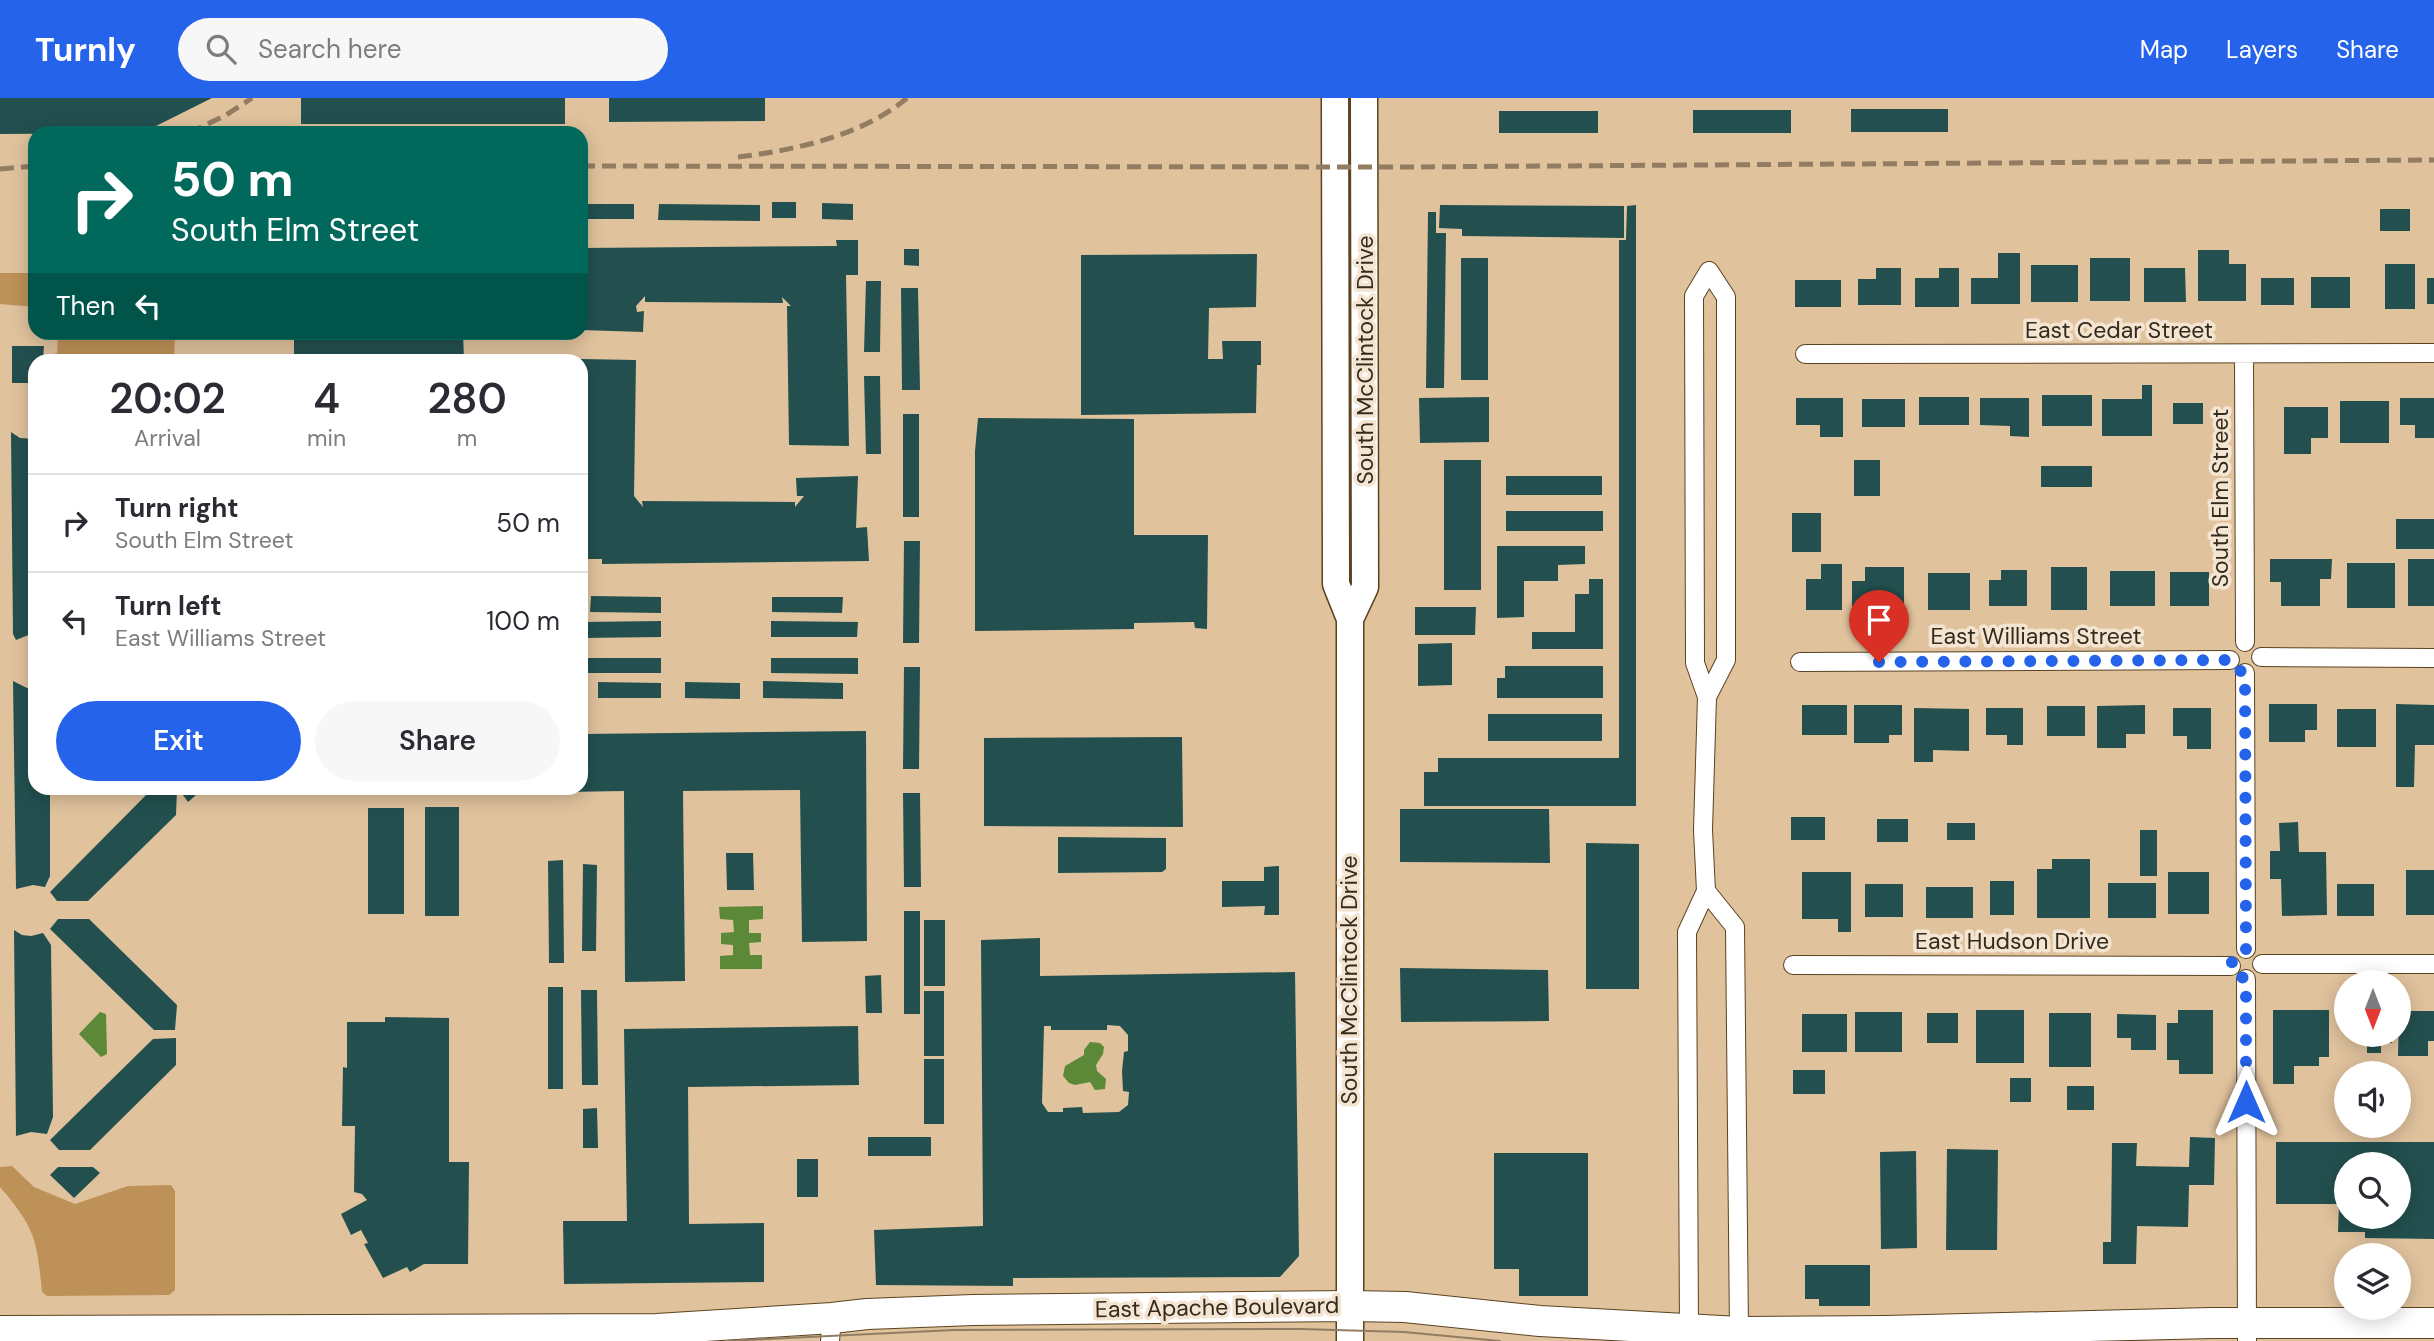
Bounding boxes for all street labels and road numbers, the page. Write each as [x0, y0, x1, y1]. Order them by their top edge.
street label: South McClintock Drive [1350, 235, 1380, 485]
street label: East Cedar Street [2025, 315, 2213, 345]
street label: South Elm Street [2205, 409, 2235, 587]
street label: East Williams Street [1930, 621, 2142, 651]
street label: South McClintock Drive [1334, 855, 1364, 1105]
street label: East Hudson Drive [1915, 926, 2109, 956]
street label: East Apache Boulevard [1095, 1290, 1339, 1324]

